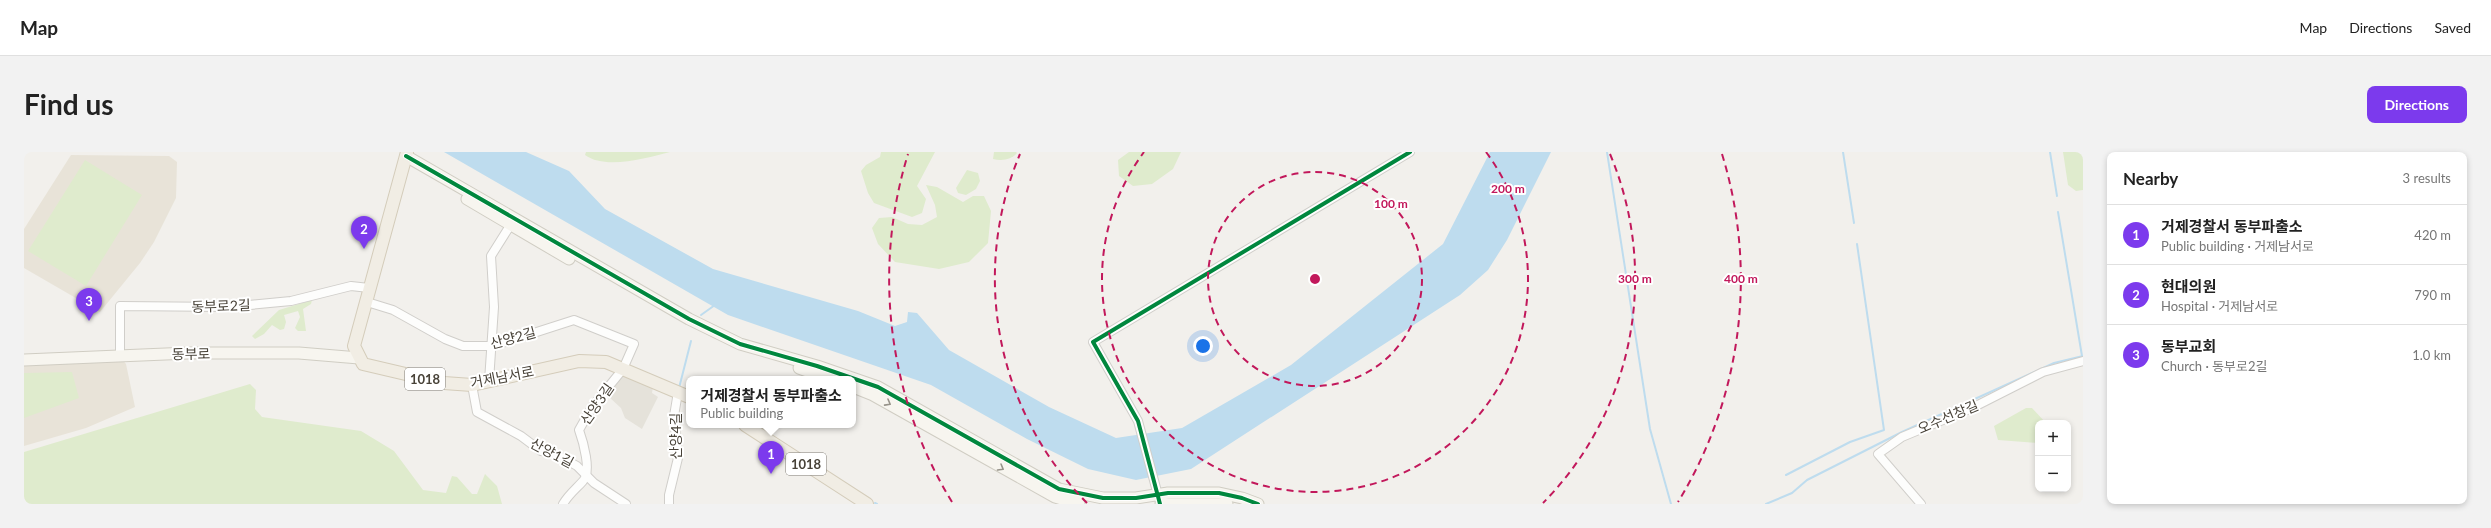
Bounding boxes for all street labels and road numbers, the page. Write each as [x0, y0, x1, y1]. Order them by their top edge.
street label: 동부로2길 [191, 296, 251, 315]
street label: 산양2길 [488, 323, 538, 352]
street label: 동부로 [172, 345, 211, 362]
street label: 거제남서로 [469, 362, 535, 391]
road number: 1018 [405, 368, 445, 390]
street label: 산양3길 [576, 380, 617, 428]
street label: 오수선창길 [1915, 396, 1981, 437]
street label: 산양4길 [667, 413, 684, 459]
street label: 산양1길 [528, 434, 577, 471]
road number: 1018 [786, 453, 826, 475]

